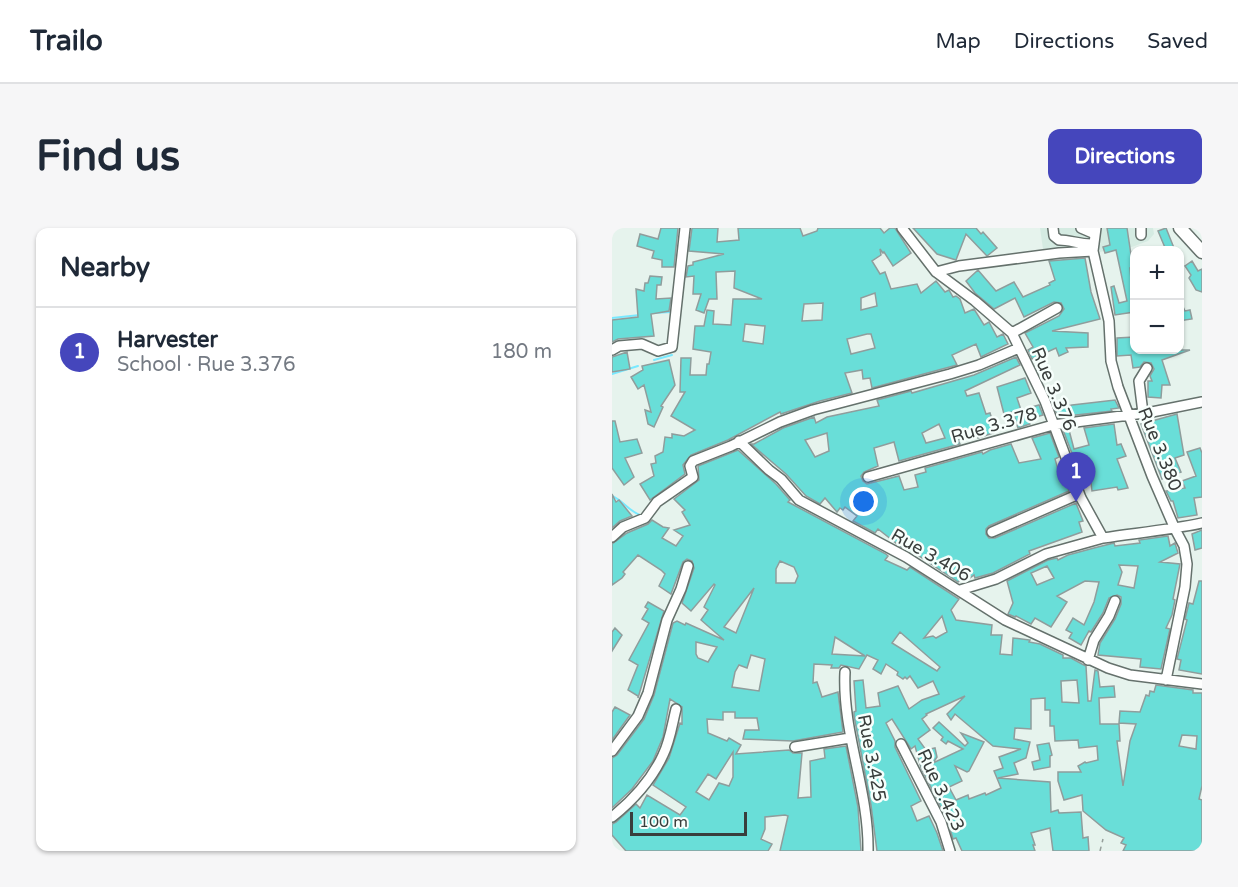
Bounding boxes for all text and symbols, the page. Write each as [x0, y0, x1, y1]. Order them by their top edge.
text: Trailo [30, 24, 103, 58]
text: Map [935, 29, 981, 54]
text: Directions [1014, 29, 1114, 54]
text: Saved [1147, 29, 1208, 54]
button: Directions [1048, 129, 1202, 184]
text: Find us [36, 131, 180, 182]
map controls [1130, 246, 1184, 354]
button: + [1130, 246, 1184, 300]
text: Nearby [60, 252, 150, 283]
button: − [1130, 300, 1184, 354]
text: Harvester [117, 327, 218, 353]
text: 1 [73, 340, 86, 364]
text: 180 m [491, 340, 552, 364]
street label: Rue 3.376 [1027, 344, 1081, 434]
text: School · Rue 3.376 [117, 353, 295, 377]
street label: Rue 3.378 [948, 402, 1040, 448]
street label: Rue 3.380 [1133, 404, 1187, 494]
pin: 1 [1056, 452, 1096, 502]
your location [849, 487, 878, 516]
street label: Rue 3.406 [887, 523, 975, 587]
street label: Rue 3.425 [853, 713, 891, 803]
street label: Rue 3.423 [912, 745, 970, 835]
scale bar [630, 809, 747, 836]
text: 100 m [639, 812, 688, 832]

